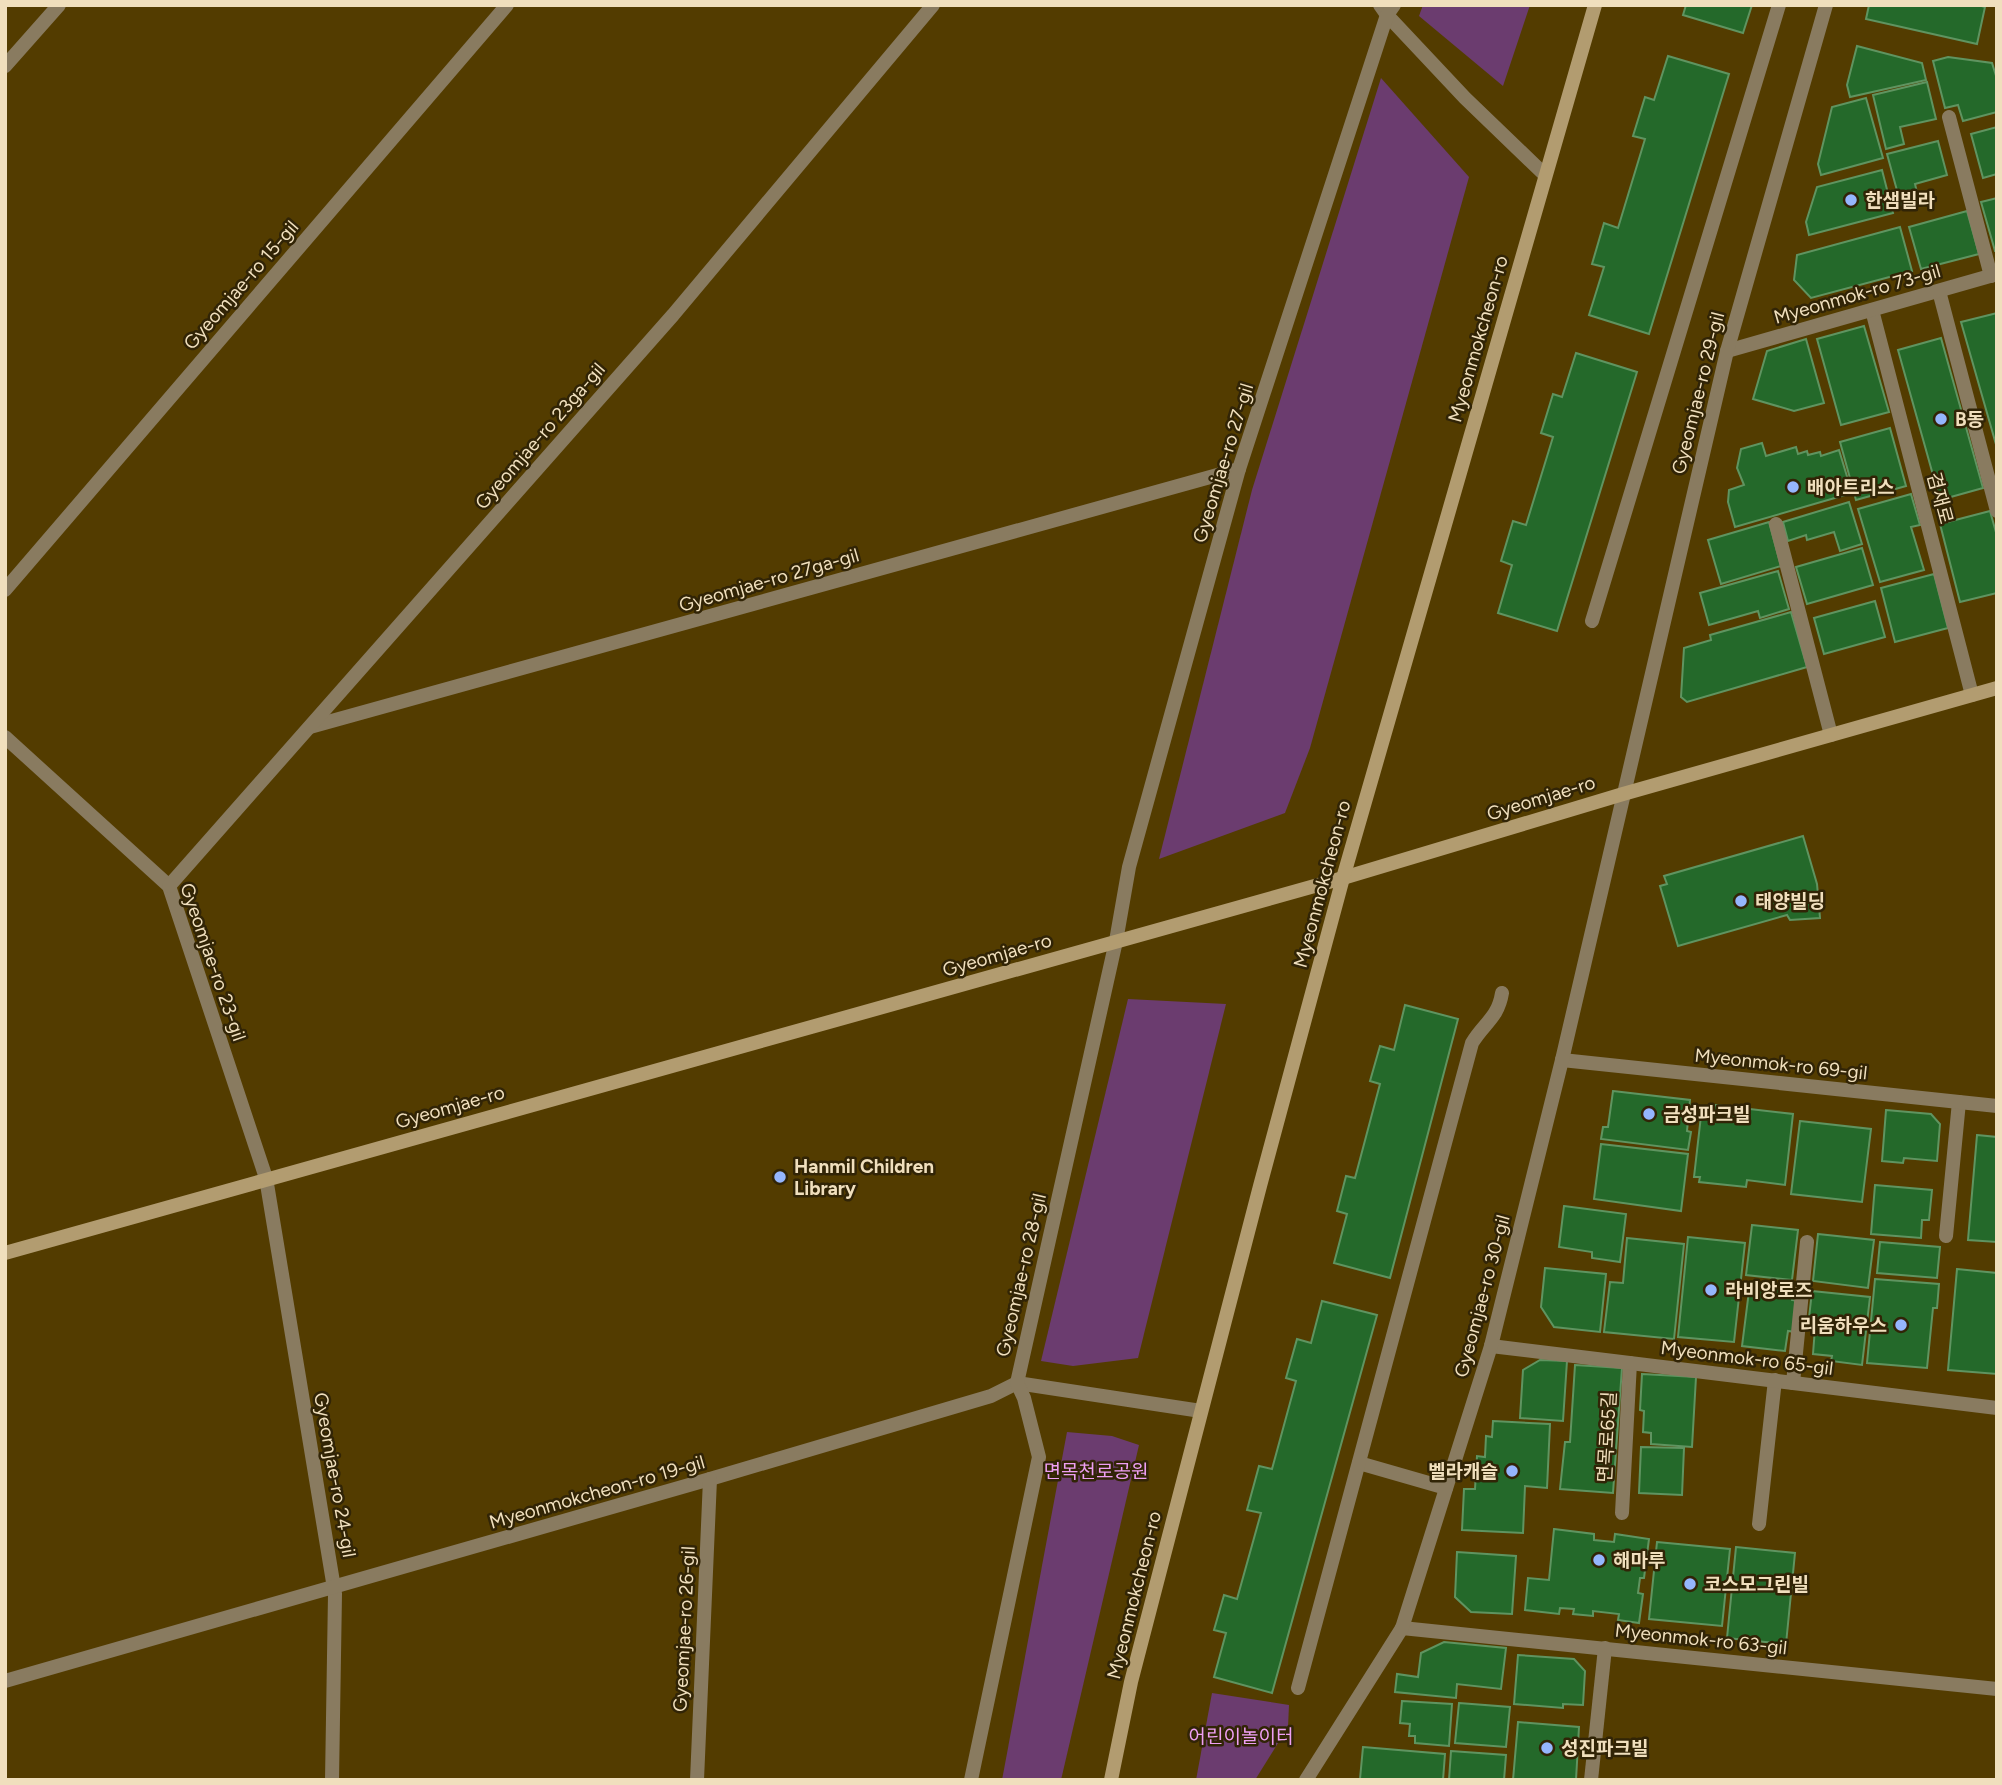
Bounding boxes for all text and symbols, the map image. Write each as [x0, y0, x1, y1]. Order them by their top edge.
place label: 한샘빌라 [1865, 189, 1935, 212]
marker: 한샘빌라 [1843, 192, 1859, 208]
street label: Gyeomjae-ro 15-gil [179, 216, 303, 354]
street label: Myeonmokcheon-ro [1443, 253, 1513, 425]
street label: Myeonmok-ro 73-gil [1771, 259, 1943, 329]
street label: Gyeomjae-ro 29-gil [1667, 310, 1729, 476]
street label: Gyeomjae-ro 23ga-gil [470, 358, 610, 514]
street label: Gyeomjae-ro 27-gil [1188, 381, 1258, 545]
place label: B동 [1955, 408, 1984, 431]
marker: B동 [1933, 411, 1949, 427]
street label: 겸재로 [1922, 470, 1958, 526]
place label: 배아트리스 [1807, 476, 1894, 499]
marker: 배아트리스 [1785, 479, 1801, 495]
street label: Gyeomjae-ro 27ga-gil [676, 543, 862, 617]
street label: Gyeomjae-ro [1484, 771, 1598, 825]
street label: Myeonmokcheon-ro [1289, 798, 1355, 970]
street label: Gyeomjae-ro 23-gil [175, 880, 251, 1044]
place label: 태양빌딩 [1755, 890, 1825, 913]
marker: 태양빌딩 [1733, 893, 1749, 909]
street label: Gyeomjae-ro [940, 928, 1054, 982]
street label: Myeonmok-ro 69-gil [1694, 1043, 1868, 1085]
street label: Gyeomjae-ro [393, 1080, 507, 1134]
place label: 금성파크빌 [1663, 1103, 1750, 1126]
marker: 금성파크빌 [1641, 1106, 1657, 1122]
place label: Hanmil Children Library [794, 1155, 934, 1200]
marker: Hanmil Children Library [772, 1169, 788, 1185]
street label: Gyeomjae-ro 28-gil [991, 1191, 1051, 1359]
street label: Gyeomjae-ro 30-gil [1449, 1212, 1515, 1380]
place label: 라비앙로즈 [1725, 1279, 1812, 1302]
marker: 라비앙로즈 [1703, 1282, 1719, 1298]
place label: 리움하우스 [1800, 1314, 1887, 1337]
marker: 리움하우스 [1893, 1317, 1909, 1333]
street label: Myeonmok-ro 65-gil [1659, 1336, 1835, 1380]
street label: Gyeomjae-ro 24-gil [309, 1391, 361, 1559]
street label: 면목로65길 [1593, 1391, 1621, 1483]
street label: Myeonmokcheon-ro 19-gil [487, 1450, 707, 1534]
park label: 면목천로공원 [1044, 1460, 1148, 1483]
place label: 벨라캐슬 [1428, 1460, 1498, 1483]
marker: 벨라캐슬 [1504, 1463, 1520, 1479]
street label: Myeonmokcheon-ro [1102, 1509, 1166, 1681]
street label: Gyeomjae-ro 26-gil [668, 1545, 700, 1713]
place label: 해마루 [1613, 1549, 1665, 1572]
marker: 해마루 [1591, 1552, 1607, 1568]
place label: 코스모그린빌 [1704, 1573, 1809, 1596]
marker: 코스모그린빌 [1682, 1576, 1698, 1592]
street label: Myeonmok-ro 63-gil [1614, 1619, 1788, 1659]
park label: 어린이놀이터 [1189, 1725, 1293, 1748]
place label: 성진파크빌 [1561, 1737, 1648, 1760]
marker: 성진파크빌 [1539, 1740, 1555, 1756]

